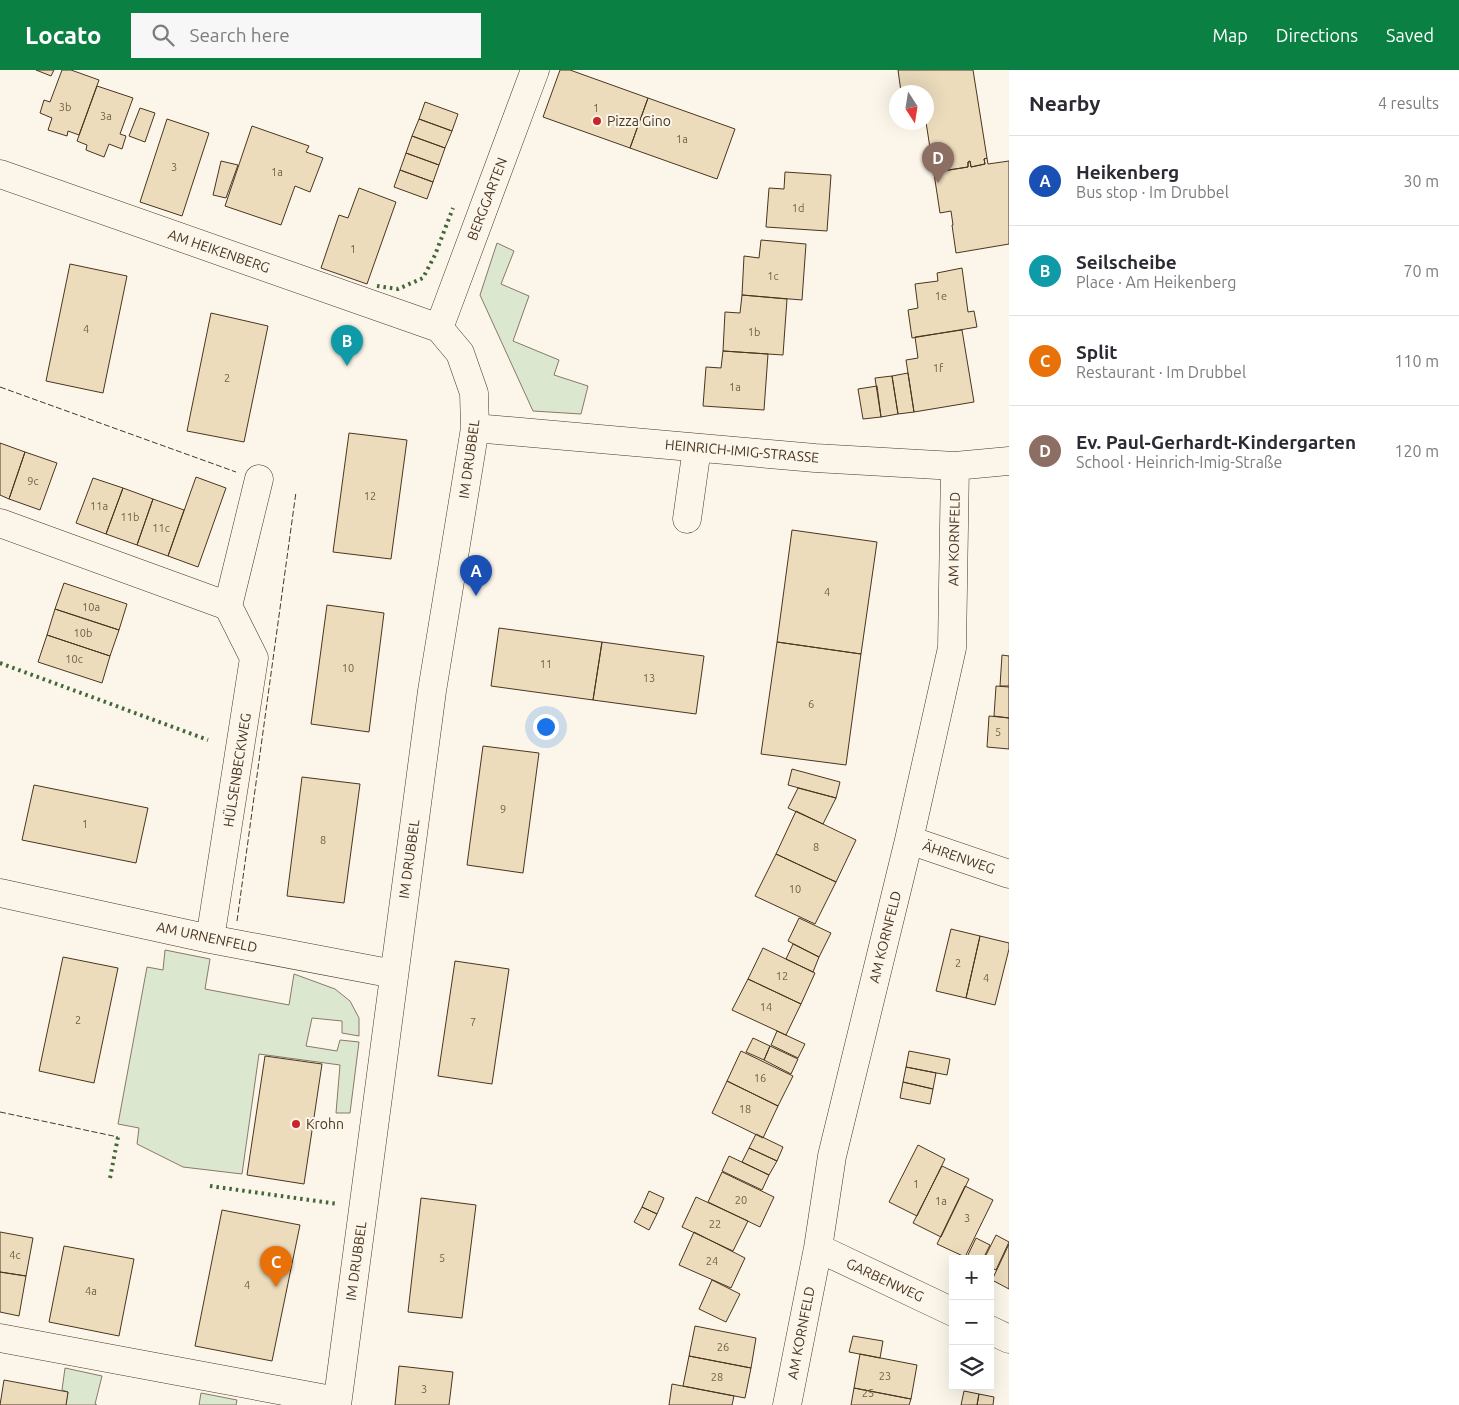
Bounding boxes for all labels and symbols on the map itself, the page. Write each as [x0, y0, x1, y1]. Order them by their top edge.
north arrow [889, 85, 934, 130]
house number: 3b [59, 101, 71, 113]
house number: 1 [593, 102, 599, 114]
house number: 3a [100, 110, 112, 122]
place label: Pizza Gino [607, 113, 671, 129]
marker: Pizza Gino [591, 115, 603, 127]
house number: 1a [676, 133, 688, 145]
pin: D [922, 142, 954, 183]
street label: BERGGARTEN [464, 155, 510, 243]
house number: 3 [171, 161, 177, 173]
house number: 1a [271, 166, 283, 178]
house number: 1d [792, 202, 804, 214]
street label: AM HEIKENBERG [166, 226, 272, 276]
house number: 1 [350, 243, 356, 255]
house number: 1c [767, 270, 779, 282]
house number: 1e [935, 290, 947, 302]
house number: 4 [83, 323, 89, 335]
pin: B [331, 325, 363, 366]
house number: 1b [748, 326, 760, 338]
house number: 1f [933, 362, 944, 374]
house number: 2 [224, 372, 230, 384]
house number: 1a [729, 381, 741, 393]
street label: IM DRUBBEL [456, 418, 482, 500]
street label: HEINRICH-IMIG-STRASSE [664, 436, 820, 466]
house number: 9c [27, 475, 39, 487]
house number: 12 [364, 490, 376, 502]
street label: AM KORNFELD [945, 492, 963, 586]
house number: 11a [90, 500, 108, 512]
house number: 11b [121, 511, 139, 523]
house number: 11c [152, 522, 170, 534]
pin: A [460, 555, 492, 596]
house number: 4 [824, 586, 830, 598]
house number: 10a [82, 601, 100, 613]
house number: 10b [74, 627, 92, 639]
house number: 10c [65, 653, 83, 665]
house number: 11 [540, 658, 552, 670]
house number: 10 [342, 662, 354, 674]
house number: 13 [643, 672, 655, 684]
house number: 6 [808, 698, 814, 710]
street label: HÜLSENBECKWEG [219, 712, 254, 828]
your location [533, 714, 559, 740]
house number: 5 [995, 726, 1001, 738]
house number: 9 [500, 803, 506, 815]
house number: 1 [82, 818, 88, 830]
street label: IM DRUBBEL [396, 818, 422, 900]
house number: 8 [320, 834, 326, 846]
street label: ÄHRENWEG [921, 837, 997, 877]
house number: 8 [813, 841, 819, 853]
house number: 10 [789, 883, 801, 895]
street label: AM KORNFELD [866, 889, 904, 985]
street label: AM URNENFELD [155, 918, 259, 956]
house number: 2 [955, 957, 961, 969]
house number: 12 [776, 970, 788, 982]
house number: 4 [983, 972, 989, 984]
house number: 14 [760, 1001, 772, 1013]
house number: 2 [75, 1014, 81, 1026]
house number: 7 [470, 1016, 476, 1028]
house number: 16 [754, 1072, 766, 1084]
house number: 18 [739, 1103, 751, 1115]
place label: Krohn [306, 1116, 344, 1132]
marker: Krohn [290, 1118, 302, 1130]
house number: 1 [913, 1178, 919, 1190]
house number: 20 [735, 1194, 747, 1206]
house number: 1a [935, 1195, 947, 1207]
house number: 3 [964, 1212, 970, 1224]
house number: 22 [709, 1218, 721, 1230]
street label: IM DRUBBEL [343, 1220, 369, 1302]
pin: C [260, 1246, 292, 1287]
house number: 4c [9, 1249, 21, 1261]
house number: 5 [439, 1252, 445, 1264]
house number: 24 [706, 1255, 718, 1267]
street label: GARBENWEG [844, 1255, 926, 1305]
house number: 4 [244, 1279, 250, 1291]
house number: 4a [85, 1285, 97, 1297]
street label: AM KORNFELD [784, 1285, 818, 1381]
house number: 26 [717, 1341, 729, 1353]
house number: 23 [879, 1370, 891, 1382]
house number: 28 [711, 1371, 723, 1383]
house number: 3 [421, 1383, 427, 1395]
house number: 25 [862, 1387, 874, 1399]

